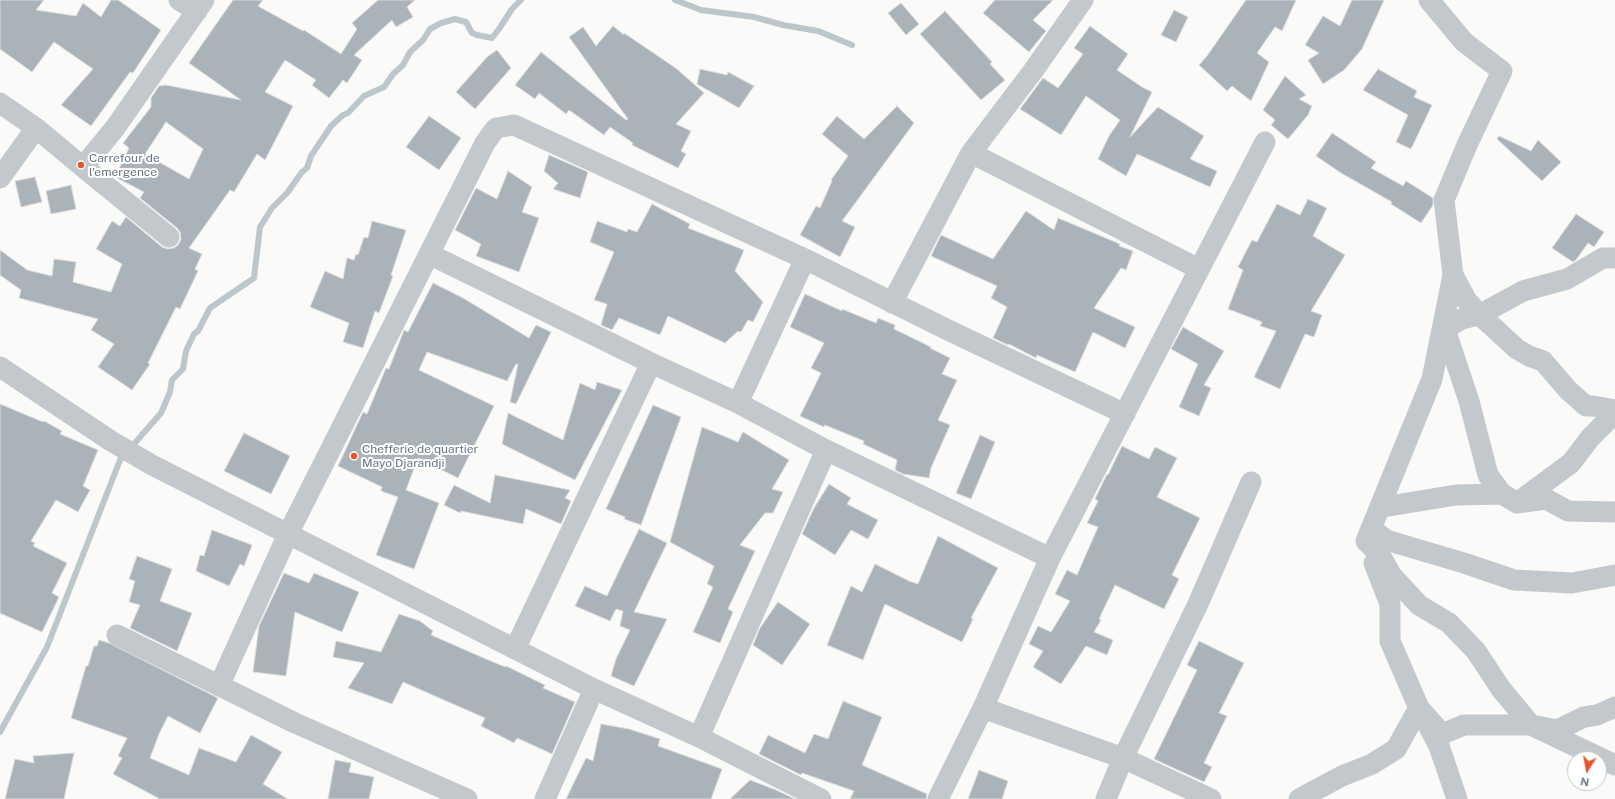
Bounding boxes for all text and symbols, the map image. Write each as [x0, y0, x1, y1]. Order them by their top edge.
place label: Carrefour de l'emergence [89, 151, 160, 179]
marker: Carrefour de l'emergence [76, 160, 86, 170]
place label: Chefferie de quartier Mayo Djarandji [362, 442, 478, 470]
marker: Chefferie de quartier Mayo Djarandji [349, 451, 359, 461]
north arrow [1567, 751, 1607, 791]
text: N [1580, 775, 1590, 789]

